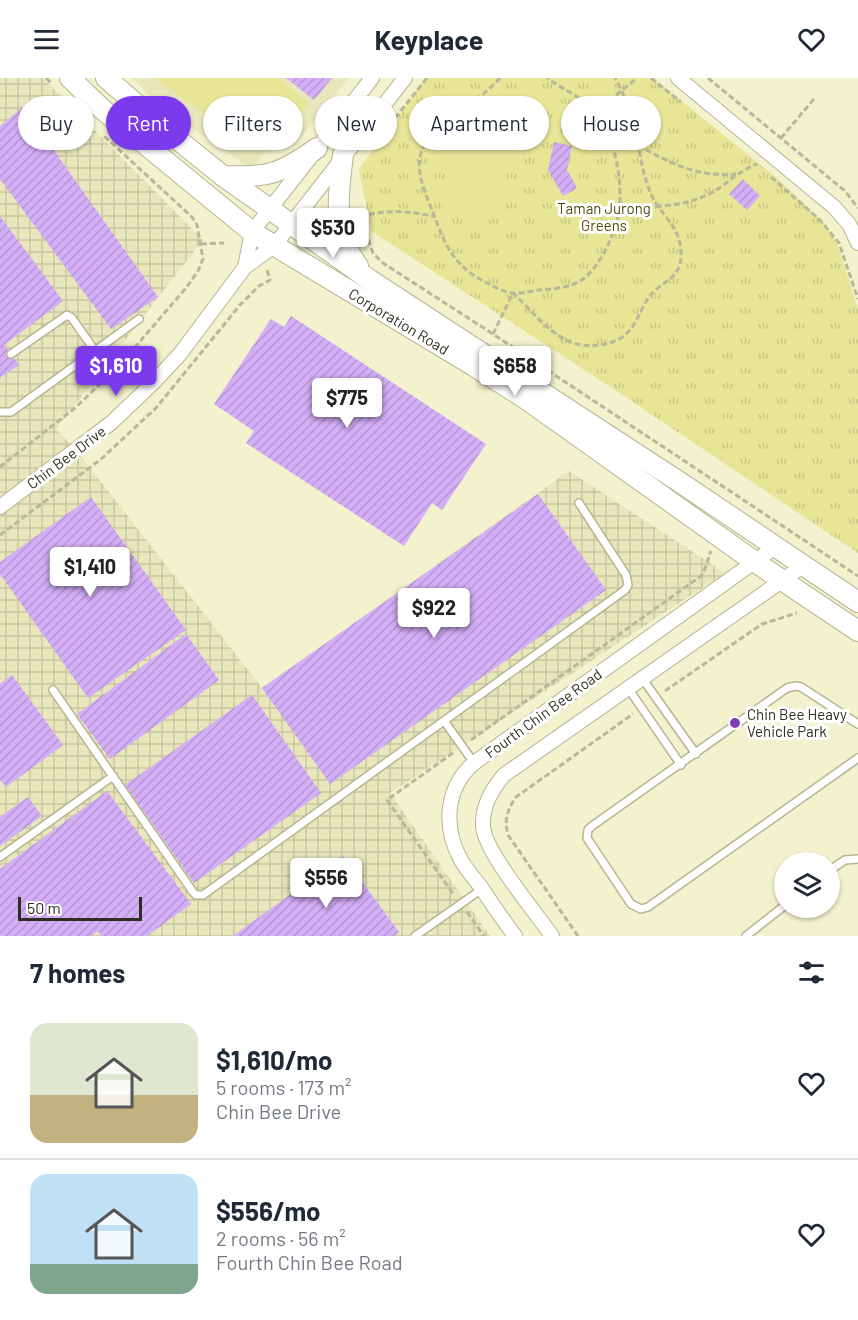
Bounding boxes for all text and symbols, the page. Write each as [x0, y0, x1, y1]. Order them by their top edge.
icon: menu [30, 23, 63, 56]
text: Keyplace [375, 23, 483, 55]
icon: heart [795, 23, 828, 56]
chip: Buy [18, 96, 94, 150]
chip: Rent [106, 96, 191, 150]
chip: Filters [203, 96, 303, 150]
chip: New [315, 96, 397, 150]
chip: Apartment [409, 96, 549, 150]
chip: House [561, 96, 661, 150]
park label: Taman Jurong Greens [557, 199, 651, 234]
pin: $530 [297, 208, 369, 259]
text: $530 [311, 215, 355, 239]
street label: Corporation Road [346, 284, 452, 358]
pin: $1,610 [67, 346, 165, 397]
pin: $658 [479, 346, 551, 397]
text: $1,610 [90, 353, 142, 377]
text: $658 [493, 353, 537, 377]
pin: $775 [311, 378, 383, 429]
text: $775 [326, 385, 368, 409]
street label: Chin Bee Drive [23, 422, 109, 492]
pin: $1,410 [41, 547, 139, 598]
text: $1,410 [64, 554, 116, 578]
pin: $922 [398, 588, 470, 639]
text: $922 [412, 595, 456, 619]
street label: Fourth Chin Bee Road [481, 665, 605, 761]
place label: Chin Bee Heavy Vehicle Park [747, 705, 847, 740]
marker: Chin Bee Heavy Vehicle Park [728, 716, 742, 730]
map controls [774, 852, 840, 918]
button: layers [774, 852, 840, 918]
pin: $556 [290, 858, 362, 909]
text: $556 [304, 865, 348, 889]
scale bar [18, 894, 142, 922]
text: 50 m [27, 898, 61, 917]
icon: filters [795, 956, 828, 989]
text: 7 homes [30, 957, 125, 988]
text: $1,610/mo [216, 1044, 332, 1075]
icon: home [78, 1047, 150, 1119]
icon: heart [795, 1067, 828, 1100]
text: 5 rooms · 173 m² [216, 1075, 351, 1099]
text: Chin Bee Drive [216, 1099, 341, 1123]
text: $556/mo [216, 1195, 321, 1226]
icon: home [78, 1198, 150, 1270]
icon: heart [795, 1218, 828, 1251]
text: 2 rooms · 56 m² [216, 1226, 346, 1250]
text: Fourth Chin Bee Road [216, 1250, 403, 1274]

